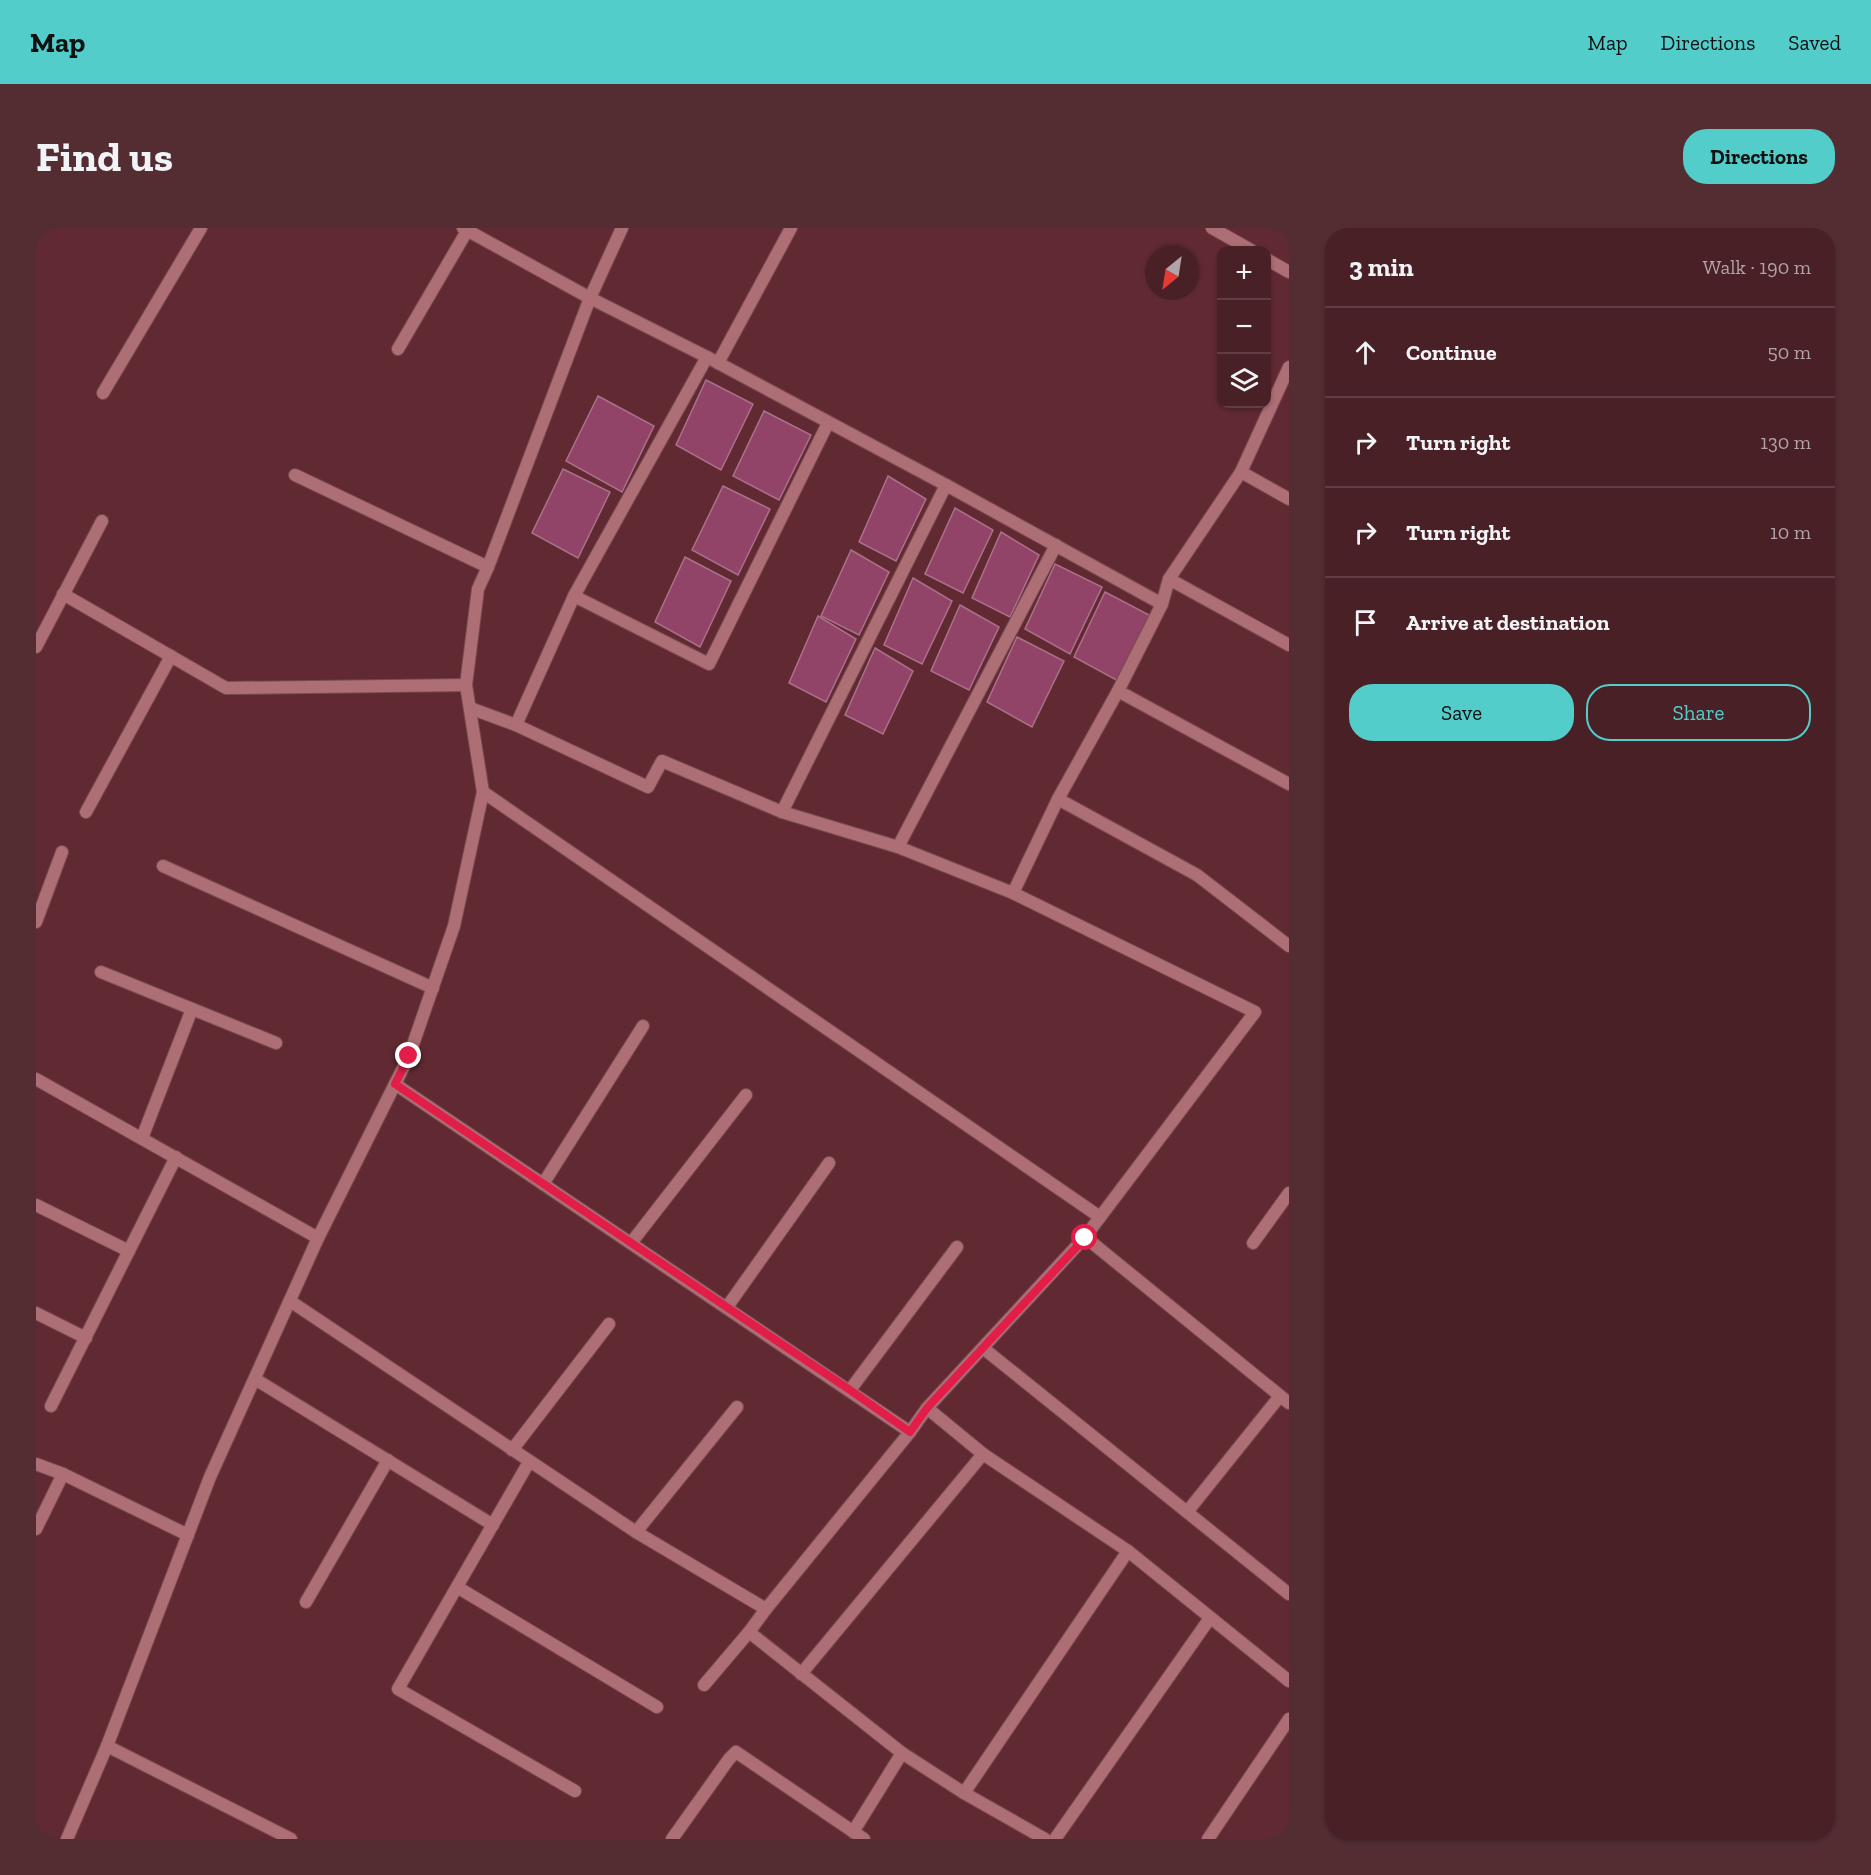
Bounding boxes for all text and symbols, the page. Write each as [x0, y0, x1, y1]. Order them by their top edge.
text: Map [30, 26, 85, 59]
text: Map [1588, 30, 1628, 55]
text: Directions [1661, 30, 1755, 55]
text: Saved [1788, 30, 1841, 55]
button: Directions [1683, 129, 1835, 184]
text: Find us [36, 131, 173, 182]
north arrow [1145, 246, 1199, 300]
map controls [1217, 246, 1271, 408]
button: + [1217, 246, 1271, 300]
text: 3 min [1349, 251, 1414, 283]
text: Walk · 190 m [1703, 255, 1811, 279]
button: − [1217, 300, 1271, 354]
icon: ahead [1349, 336, 1382, 369]
text: Continue [1406, 339, 1497, 366]
text: 50 m [1767, 340, 1811, 364]
button: layers [1217, 354, 1271, 408]
icon: right [1349, 426, 1382, 459]
text: Turn right [1406, 429, 1510, 456]
text: 130 m [1760, 430, 1811, 454]
icon: right [1349, 516, 1382, 549]
text: Turn right [1406, 519, 1510, 546]
text: 10 m [1770, 520, 1811, 544]
icon: arrive [1349, 606, 1382, 639]
text: Arrive at destination [1406, 609, 1609, 636]
button: Save [1349, 684, 1574, 741]
button: Share [1586, 684, 1811, 741]
route end [395, 1042, 421, 1068]
route start [1071, 1224, 1097, 1250]

